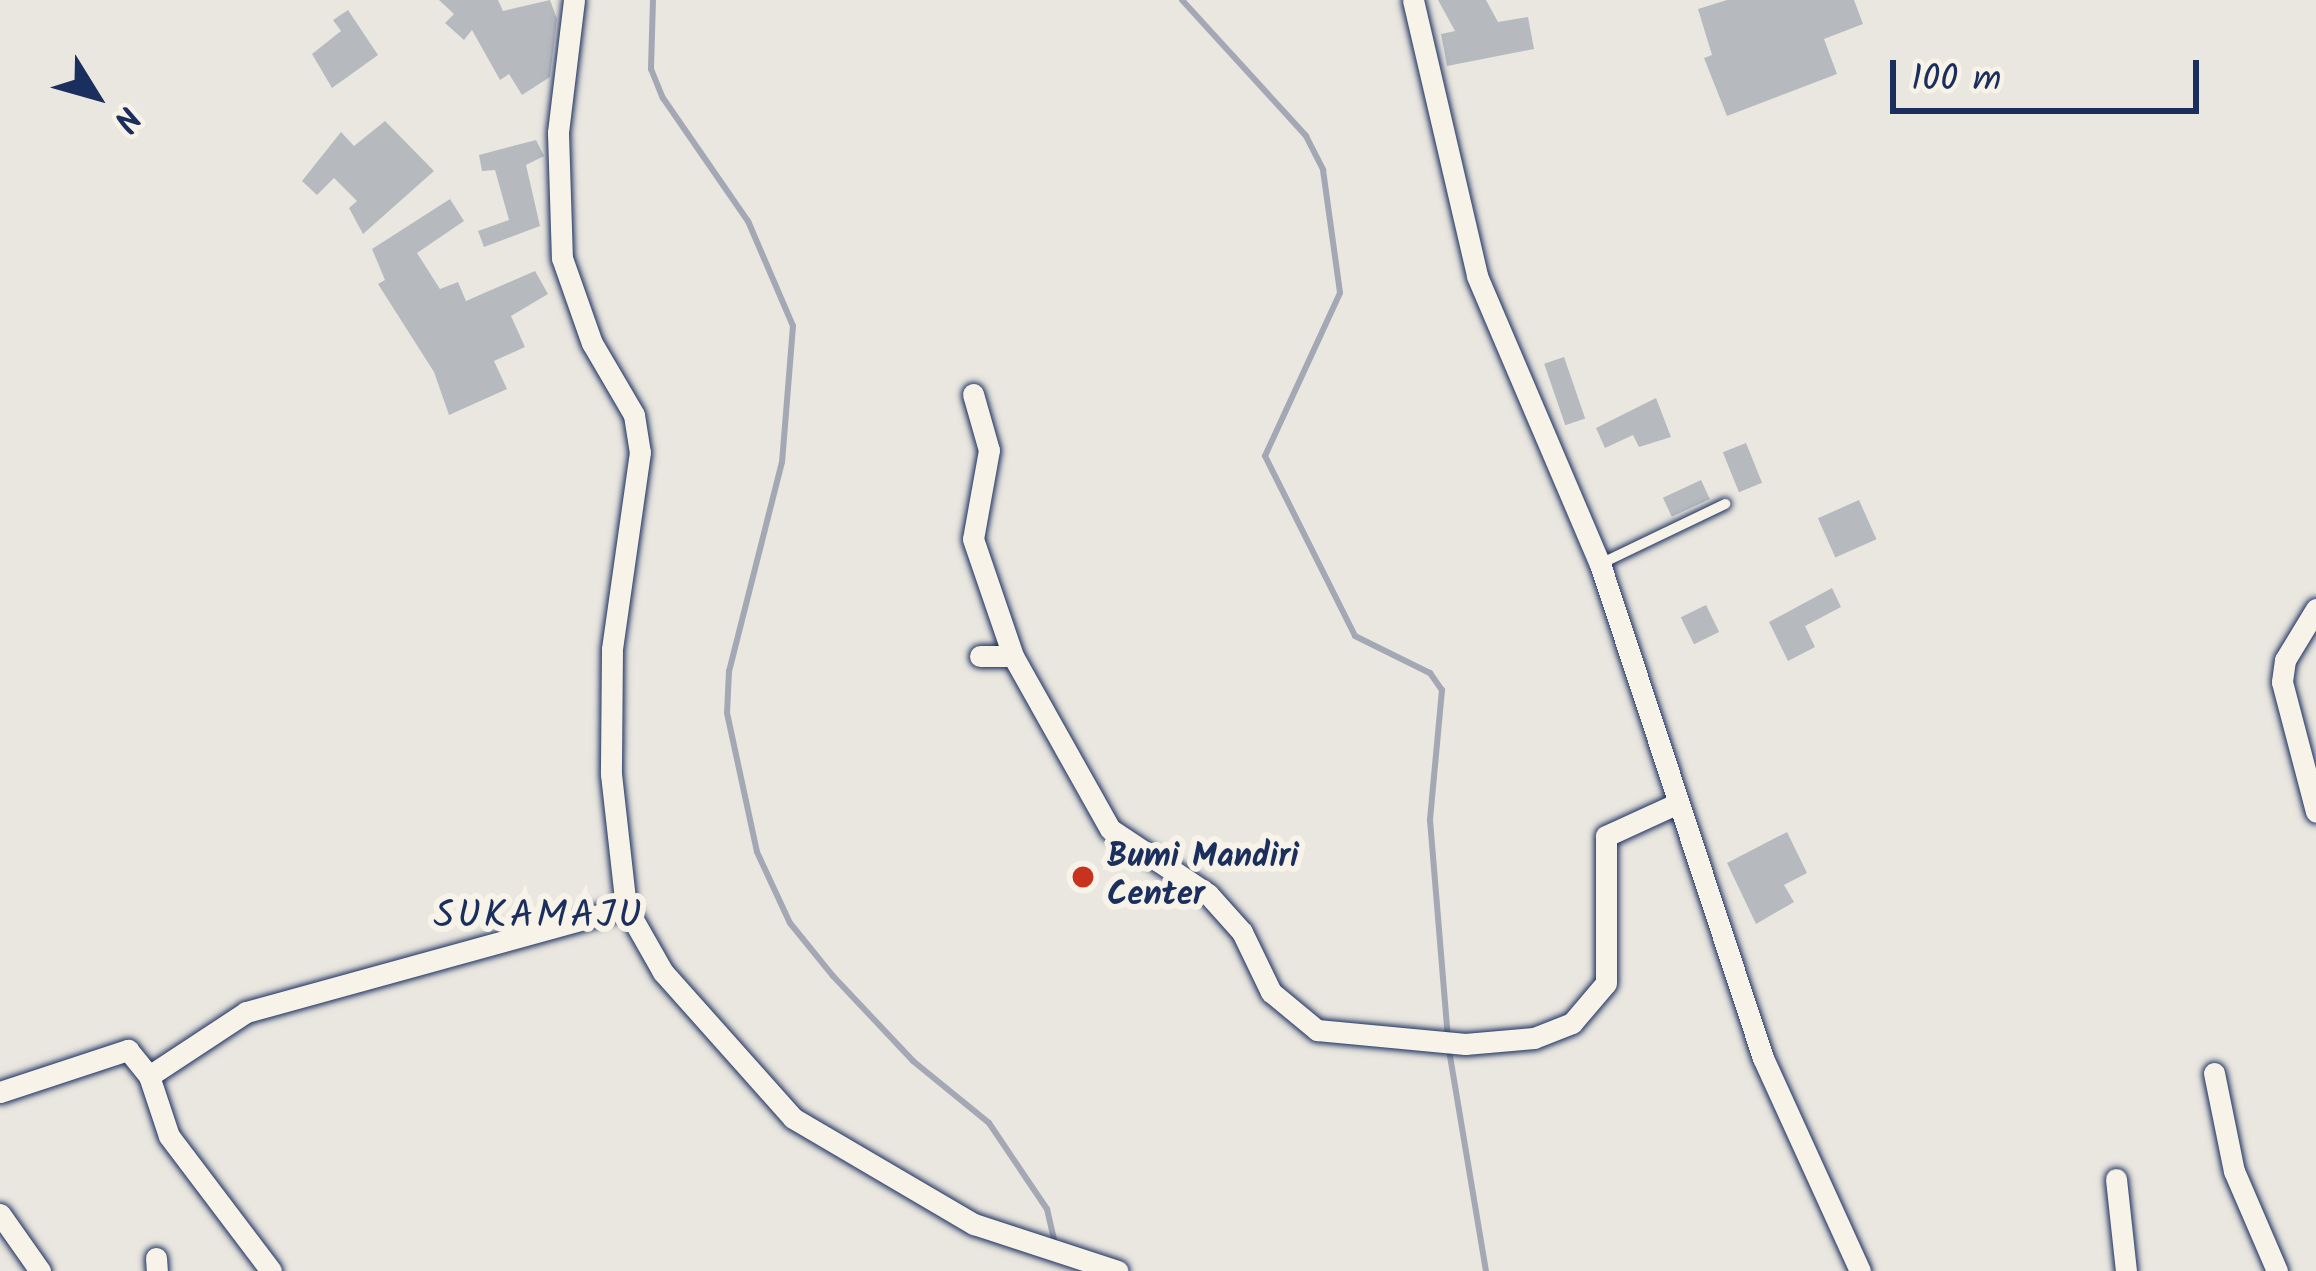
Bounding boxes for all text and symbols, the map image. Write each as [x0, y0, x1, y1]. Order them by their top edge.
north arrow [36, 36, 156, 156]
scale bar [1896, 36, 2205, 110]
text: 100 m [1911, 52, 2001, 109]
text: N [98, 94, 153, 142]
place label: Bumi Mandiri Center [1107, 838, 1299, 916]
marker: Bumi Mandiri Center [1070, 864, 1096, 890]
district label: SUKAMAJU [434, 894, 644, 940]

